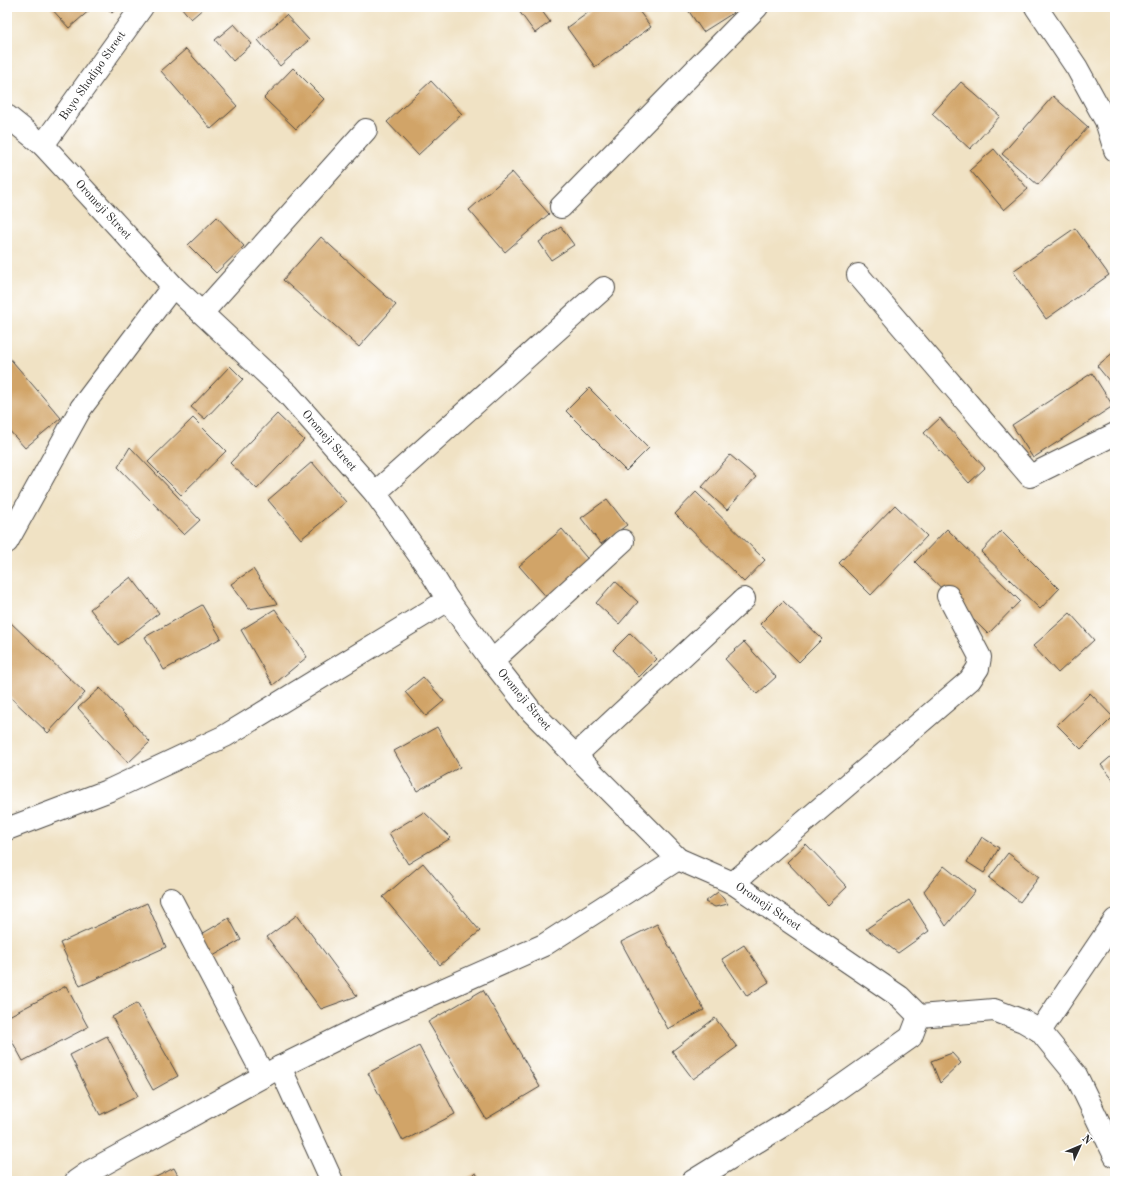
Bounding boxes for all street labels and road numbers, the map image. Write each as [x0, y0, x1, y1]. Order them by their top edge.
street label: Bayo Shodipo Street [58, 29, 128, 123]
street label: Oromeji Street [73, 178, 133, 242]
street label: Oromeji Street [299, 408, 359, 474]
street label: Oromeji Street [495, 667, 553, 733]
street label: Oromeji Street [733, 881, 803, 933]

